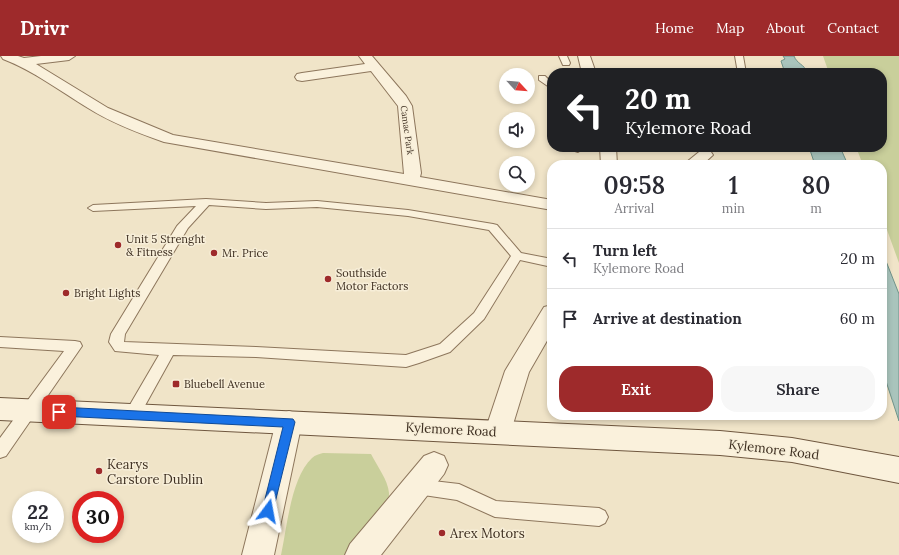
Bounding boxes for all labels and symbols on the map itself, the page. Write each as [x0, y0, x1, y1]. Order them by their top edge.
north arrow [499, 68, 535, 104]
street label: Camac Park [399, 105, 416, 155]
place label: Unit 5 Strenght & Fitness [126, 232, 206, 259]
marker: Unit 5 Strenght & Fitness [113, 240, 123, 250]
place label: Mr. Price [222, 246, 268, 260]
marker: Mr. Price [209, 248, 219, 258]
place label: Southside Motor Factors [336, 266, 408, 293]
marker: Southside Motor Factors [323, 274, 333, 284]
place label: Bright Lights [74, 286, 140, 300]
marker: Bright Lights [61, 288, 71, 298]
place label: Bluebell Avenue [184, 377, 265, 391]
marker: Bluebell Avenue [171, 379, 181, 389]
pin [42, 395, 76, 429]
street label: Kylemore Road [405, 419, 497, 440]
street label: Kylemore Road [728, 435, 821, 464]
place label: Kearys Carstore Dublin [107, 456, 203, 488]
marker: Kearys Carstore Dublin [94, 466, 104, 476]
position arrow [247, 490, 289, 532]
speed limit sign: 30 [72, 491, 124, 543]
place label: Arex Motors [449, 525, 525, 542]
marker: Arex Motors [437, 528, 447, 538]

